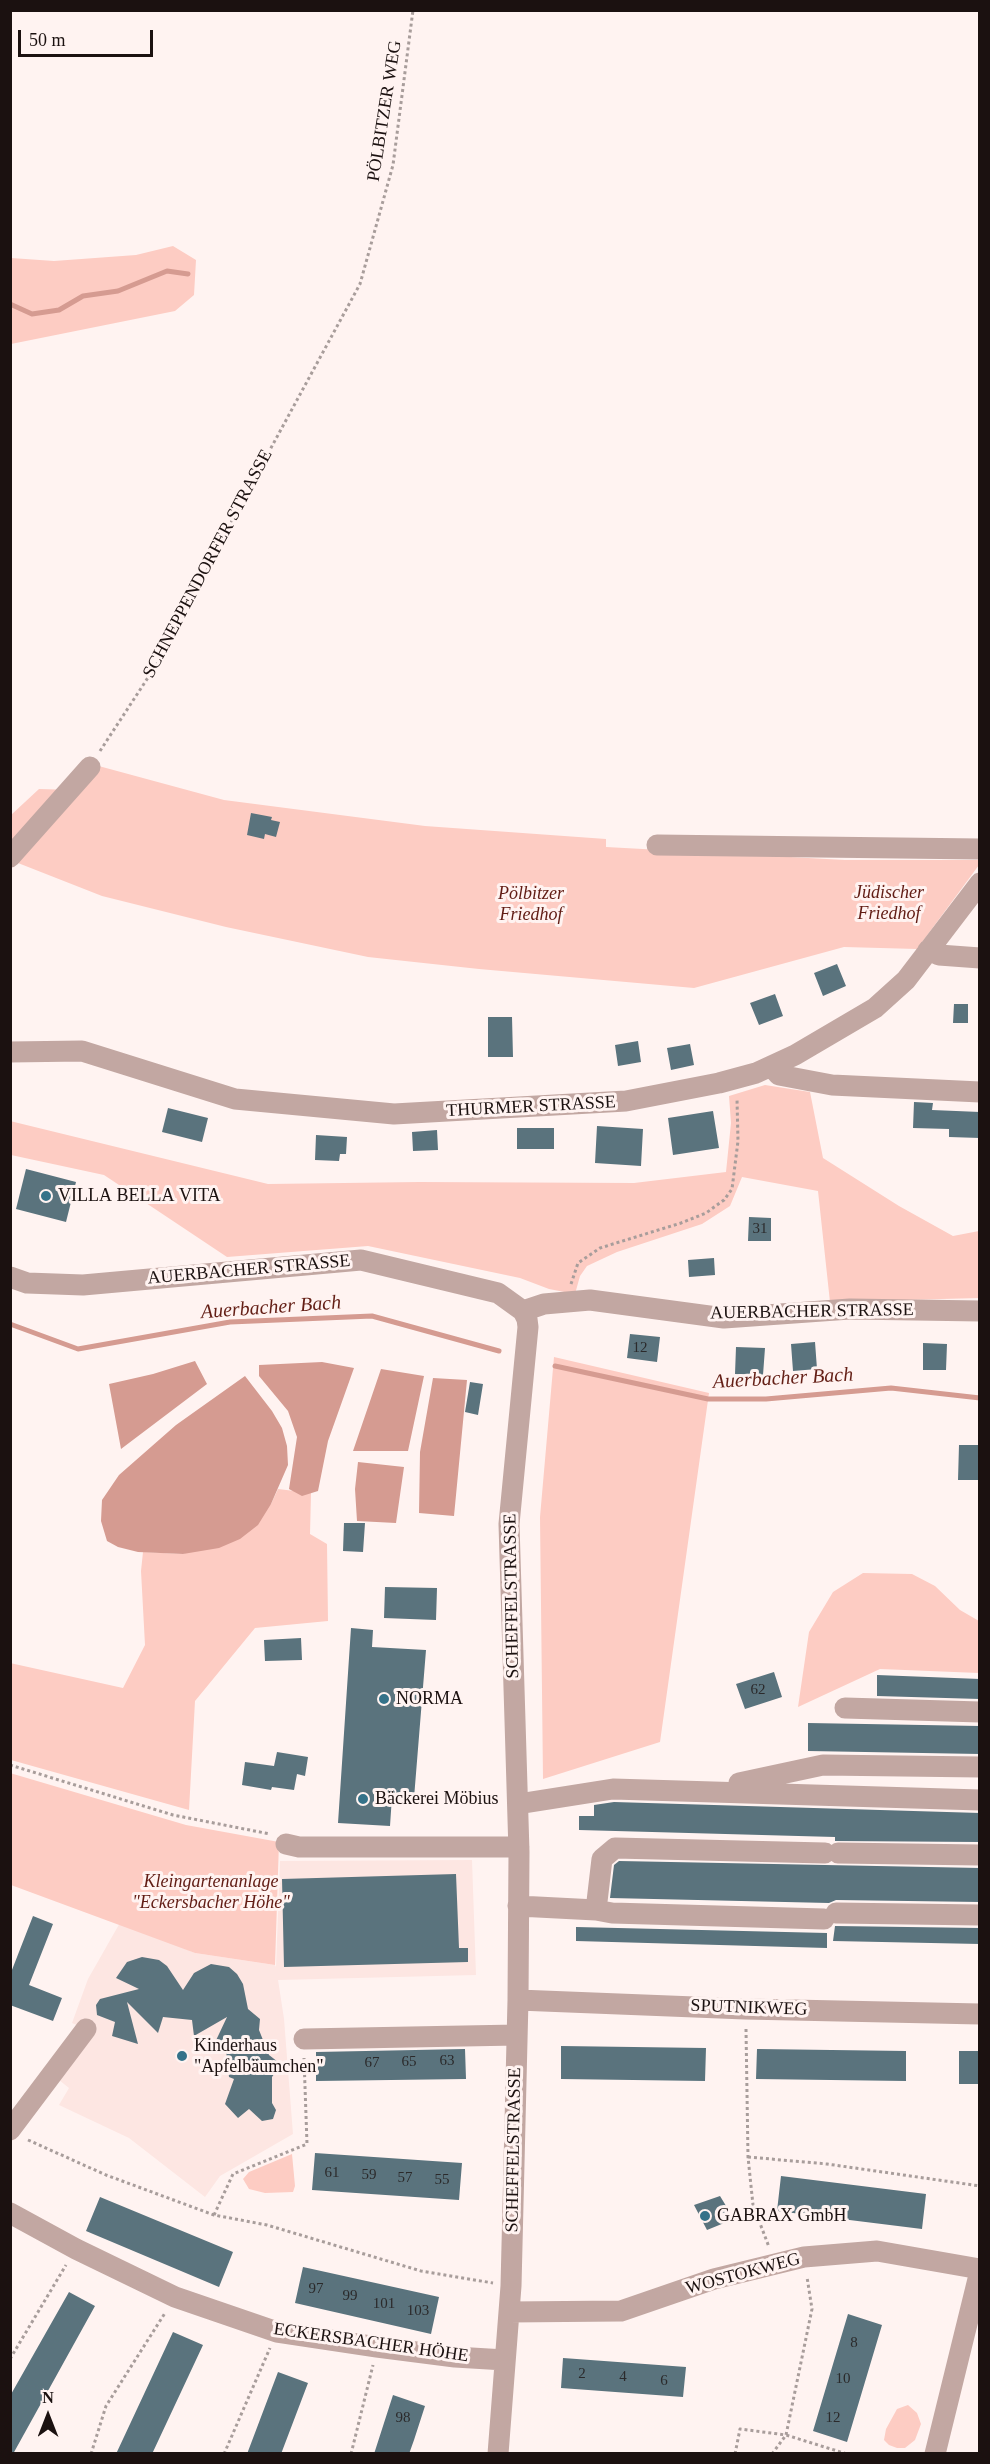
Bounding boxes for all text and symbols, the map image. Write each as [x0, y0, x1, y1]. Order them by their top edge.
scale bar [21, 18, 156, 56]
text: 50 m [29, 30, 66, 50]
street label: PÖLBITZER WEG [363, 39, 407, 183]
street label: SCHNEPPENDORFER STRASSE [138, 446, 278, 682]
park label: Jüdischer Friedhof [854, 882, 924, 924]
park label: Pölbitzer Friedhof [498, 883, 564, 926]
street label: THURMER STRASSE [446, 1092, 616, 1122]
place label: VILLA BELLA VITA [58, 1185, 221, 1207]
marker: VILLA BELLA VITA [39, 1189, 53, 1203]
house number: 31 [752, 1220, 768, 1238]
street label: AUERBACHER STRASSE [147, 1250, 351, 1290]
water label: Auerbacher Bach [200, 1291, 342, 1325]
street label: AUERBACHER STRASSE [710, 1299, 914, 1325]
house number: 12 [632, 1339, 648, 1357]
water label: Auerbacher Bach [712, 1363, 854, 1395]
street label: SCHEFFELSTRASSE [500, 1513, 524, 1679]
house number: 62 [750, 1681, 766, 1699]
place label: NORMA [396, 1688, 463, 1710]
marker: NORMA [377, 1692, 391, 1706]
place label: Bäckerei Möbius [375, 1788, 498, 1810]
marker: Bäckerei Möbius [356, 1792, 370, 1806]
park label: Kleingartenanlage "Eckersbacher Höhe" [132, 1871, 290, 1914]
street label: SPUTNIKWEG [690, 1995, 808, 2021]
place label: Kinderhaus "Apfelbäumchen" [194, 2035, 324, 2078]
marker: Kinderhaus "Apfelbäumchen" [175, 2049, 189, 2063]
house number: 63 [440, 2052, 454, 2070]
house number: 65 [402, 2053, 416, 2071]
house number: 67 [364, 2054, 380, 2072]
street label: SCHEFFELSTRASSE [502, 2067, 526, 2233]
house number: 61 [324, 2164, 340, 2182]
house number: 59 [362, 2166, 376, 2184]
house number: 57 [398, 2169, 412, 2187]
house number: 55 [434, 2171, 450, 2189]
place label: GABRAX GmbH [717, 2205, 847, 2227]
marker: GABRAX GmbH [698, 2209, 712, 2223]
street label: WOSTOKWEG [683, 2248, 803, 2300]
house number: 97 [308, 2280, 324, 2298]
house number: 99 [342, 2287, 358, 2305]
house number: 101 [373, 2295, 395, 2313]
house number: 103 [407, 2302, 429, 2320]
street label: ECKERSBACHER HÖHE [272, 2319, 470, 2367]
house number: 8 [850, 2334, 858, 2352]
house number: 2 [578, 2365, 586, 2383]
house number: 4 [619, 2368, 627, 2386]
house number: 10 [836, 2370, 850, 2388]
house number: 6 [660, 2372, 668, 2390]
north arrow [18, 2386, 78, 2446]
text: N [42, 2389, 54, 2406]
house number: 98 [396, 2409, 410, 2427]
house number: 12 [826, 2409, 840, 2427]

